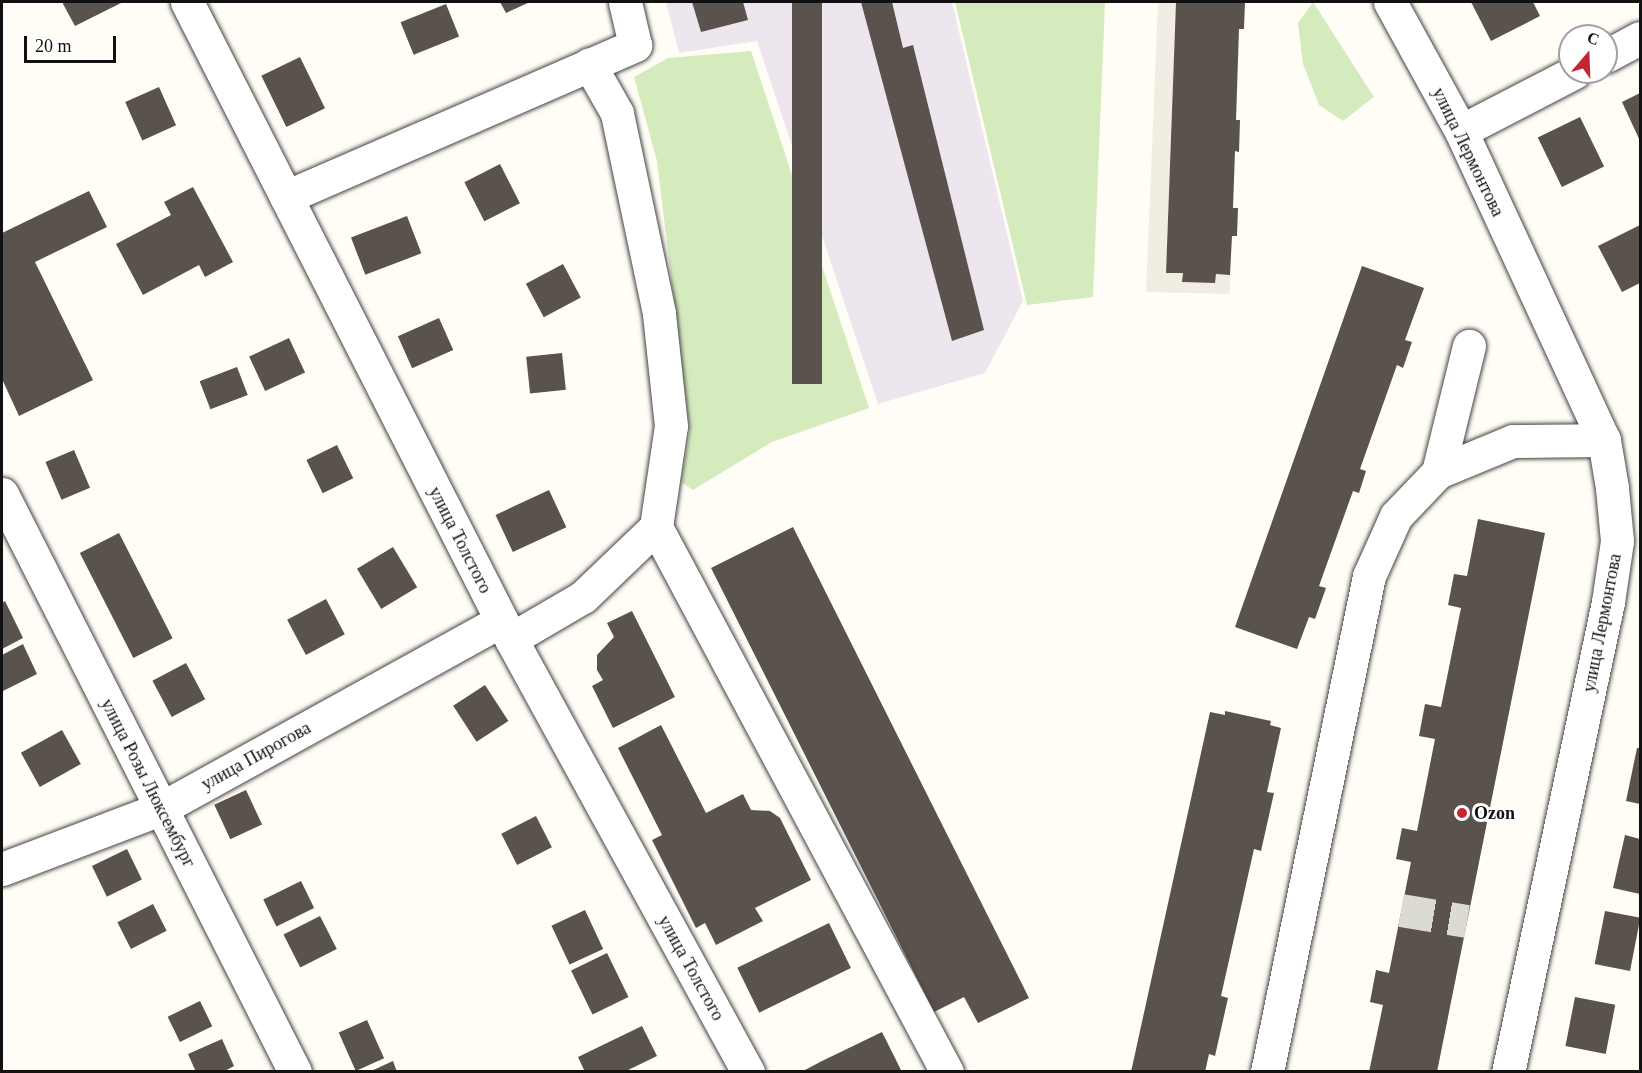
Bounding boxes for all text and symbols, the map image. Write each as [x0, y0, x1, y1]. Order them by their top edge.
scale bar [27, 24, 118, 62]
north arrow [1558, 24, 1618, 84]
text: С [1585, 28, 1602, 48]
text: 20 m [35, 36, 72, 56]
street label: улица Лермонтова [1427, 84, 1509, 220]
street label: улица Толстого [424, 483, 496, 597]
street label: улица Лермонтова [1578, 552, 1626, 694]
street label: улица Розы Люксембург [96, 695, 200, 871]
street label: улица Пирогова [198, 717, 314, 795]
place label: Ozon [1474, 802, 1515, 824]
marker: Ozon [1455, 806, 1469, 820]
street label: улица Толстого [653, 912, 729, 1024]

